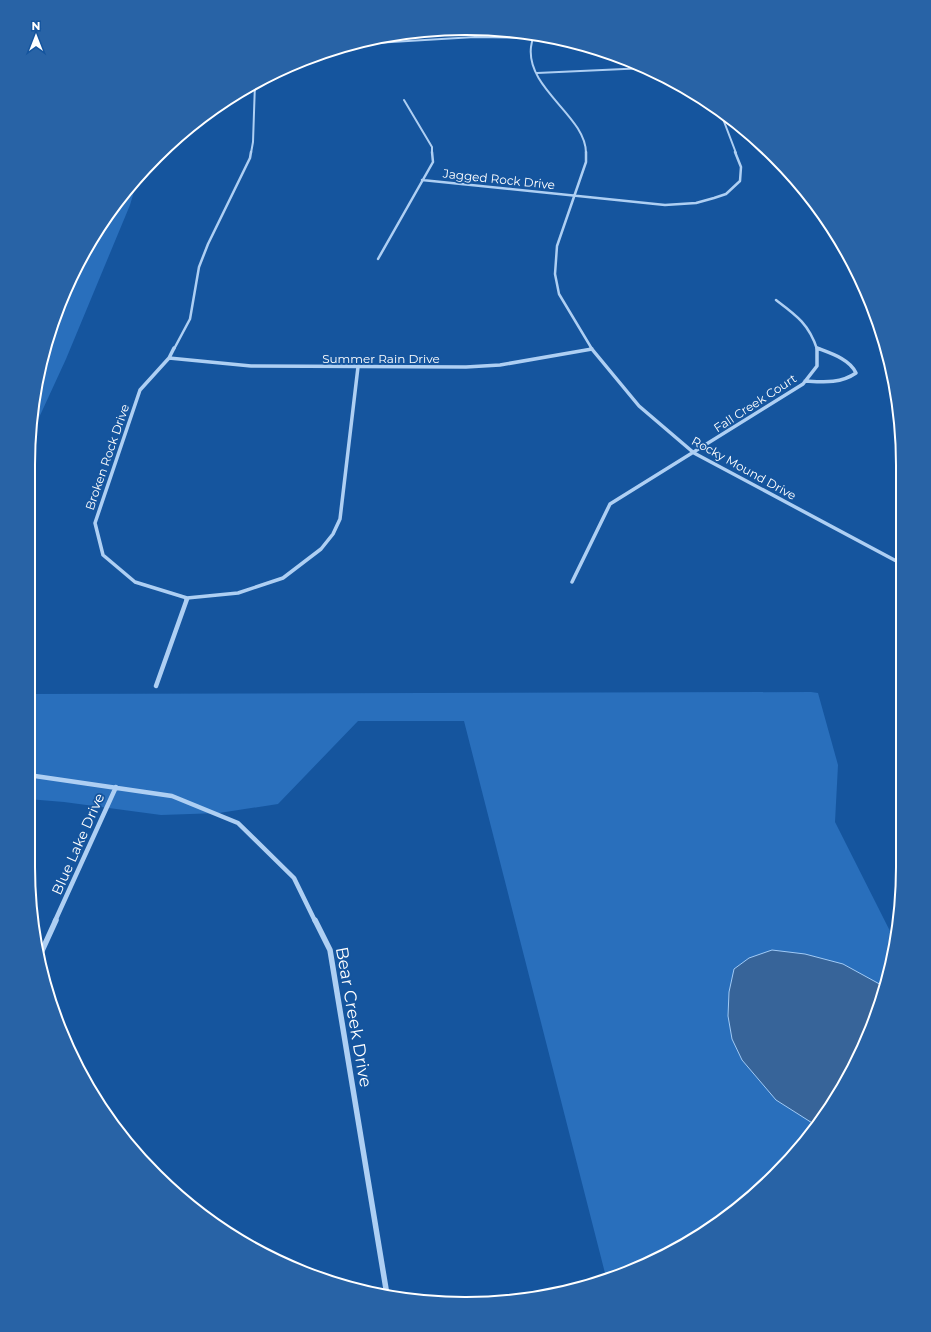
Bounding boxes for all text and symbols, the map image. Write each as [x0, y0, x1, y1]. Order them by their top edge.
north arrow [16, 16, 56, 56]
text: N [32, 19, 40, 33]
street label: Jagged Rock Drive [441, 166, 556, 192]
street label: Summer Rain Drive [322, 351, 440, 366]
street label: Fall Creek Court [711, 371, 799, 435]
street label: Broken Rock Drive [82, 402, 132, 512]
street label: Rocky Mound Drive [689, 433, 799, 503]
street label: Blue Lake Drive [48, 790, 108, 898]
street label: Bear Creek Drive [332, 945, 376, 1089]

